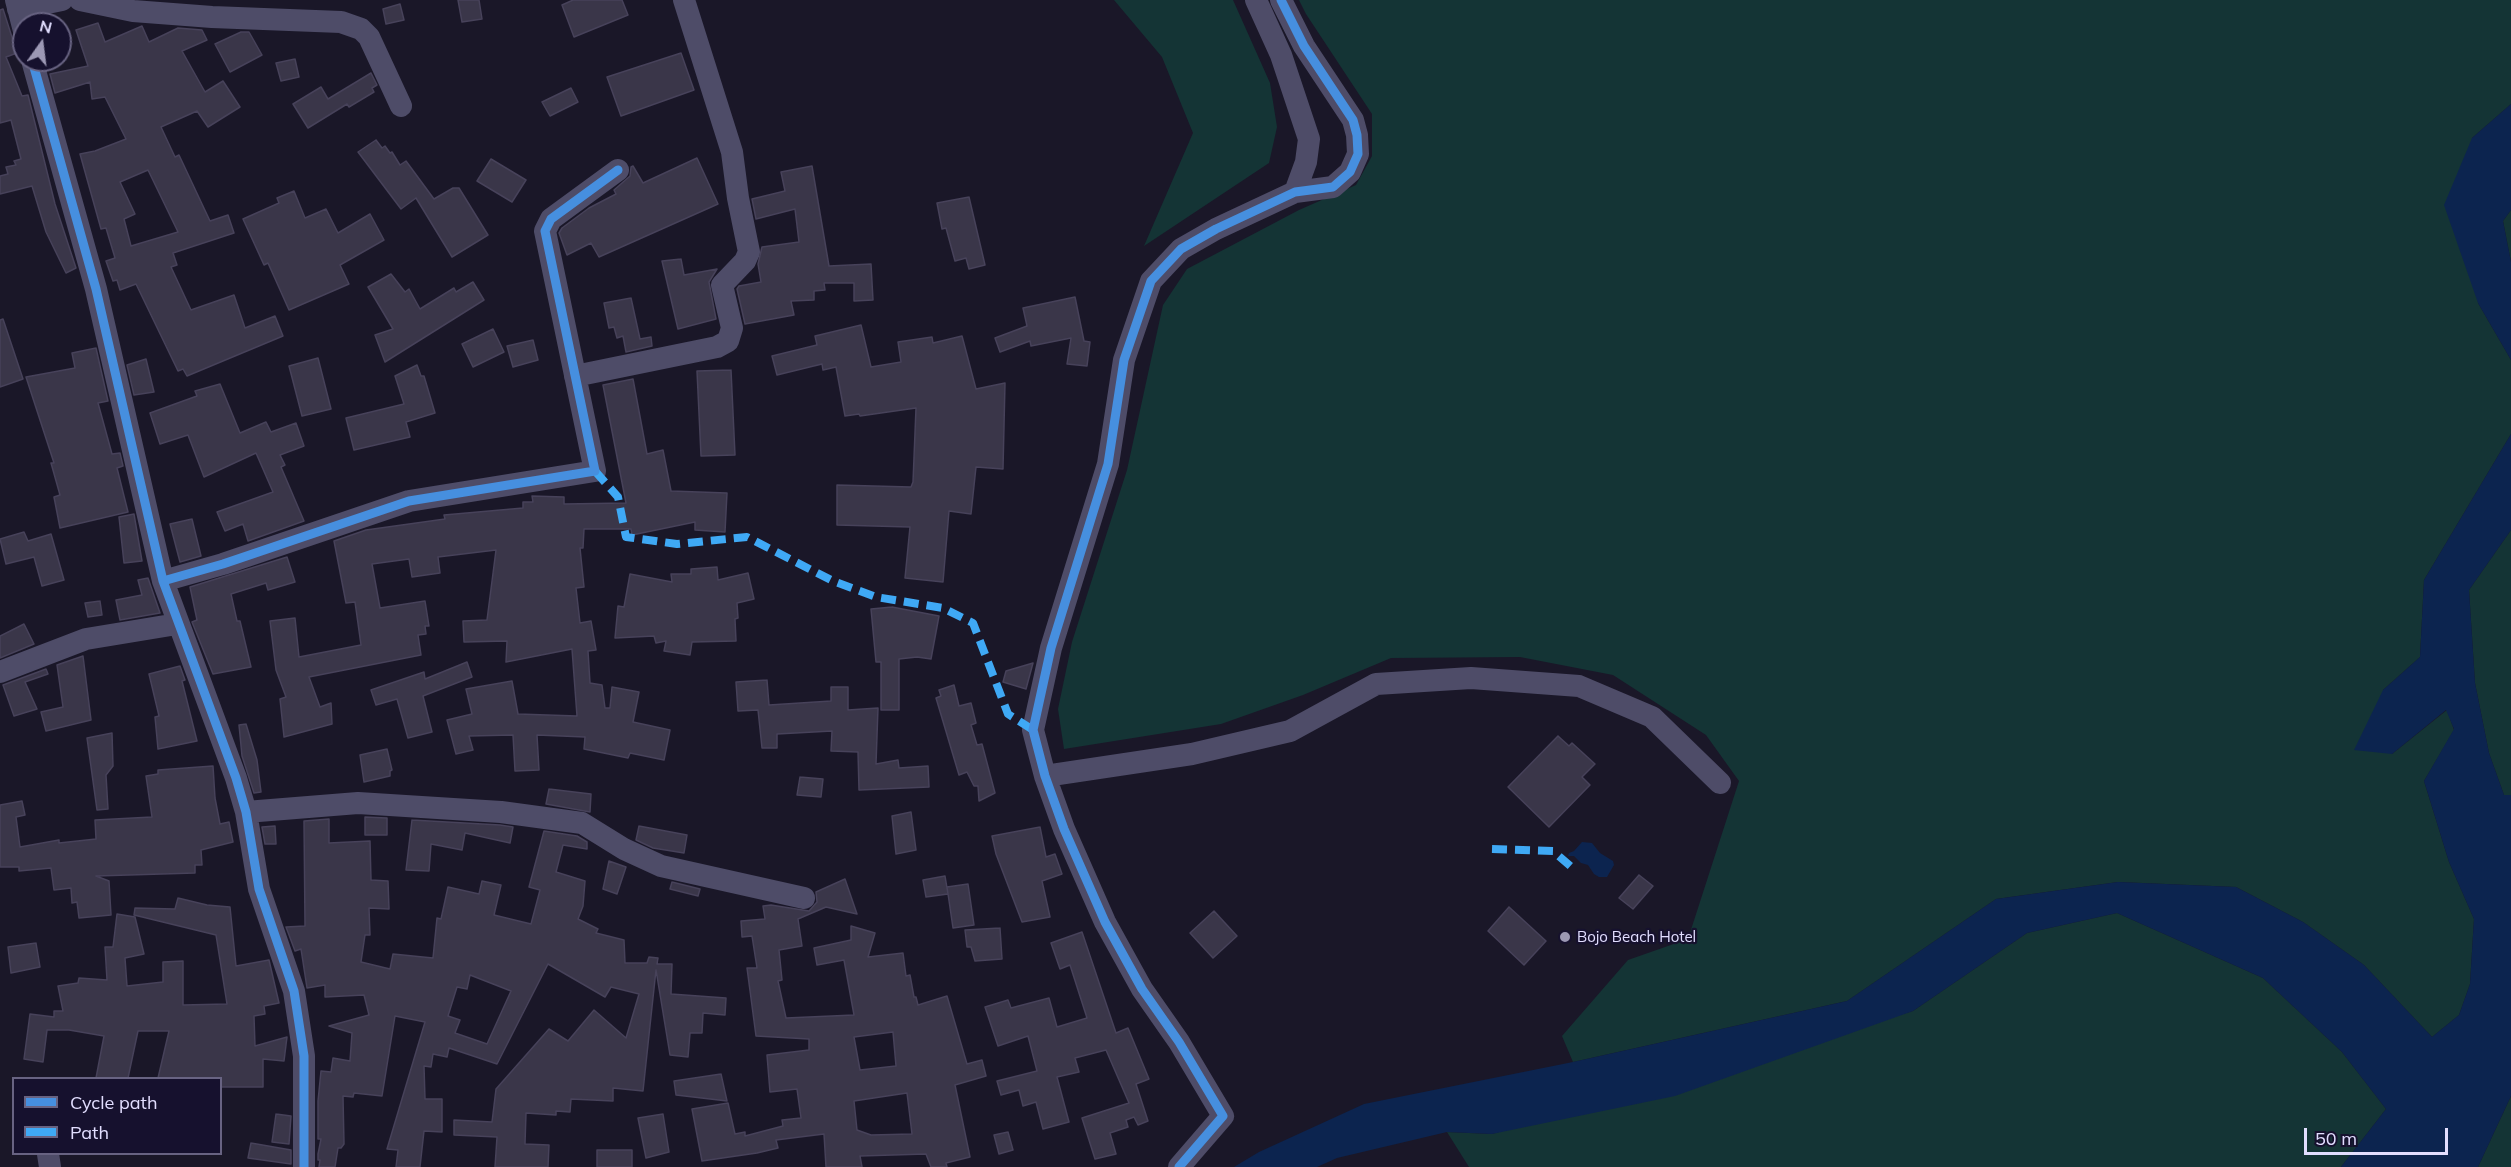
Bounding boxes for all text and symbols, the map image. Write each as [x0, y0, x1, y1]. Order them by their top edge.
north arrow [12, 12, 72, 72]
text: N [38, 15, 54, 38]
place label: Bojo Beach Hotel [1577, 928, 1696, 946]
marker: Bojo Beach Hotel [1558, 930, 1572, 944]
legend [12, 1077, 222, 1155]
text: Cycle path [70, 1091, 157, 1114]
scale bar [2307, 1116, 2451, 1154]
text: Path [70, 1121, 109, 1144]
text: 50 m [2315, 1127, 2357, 1150]

